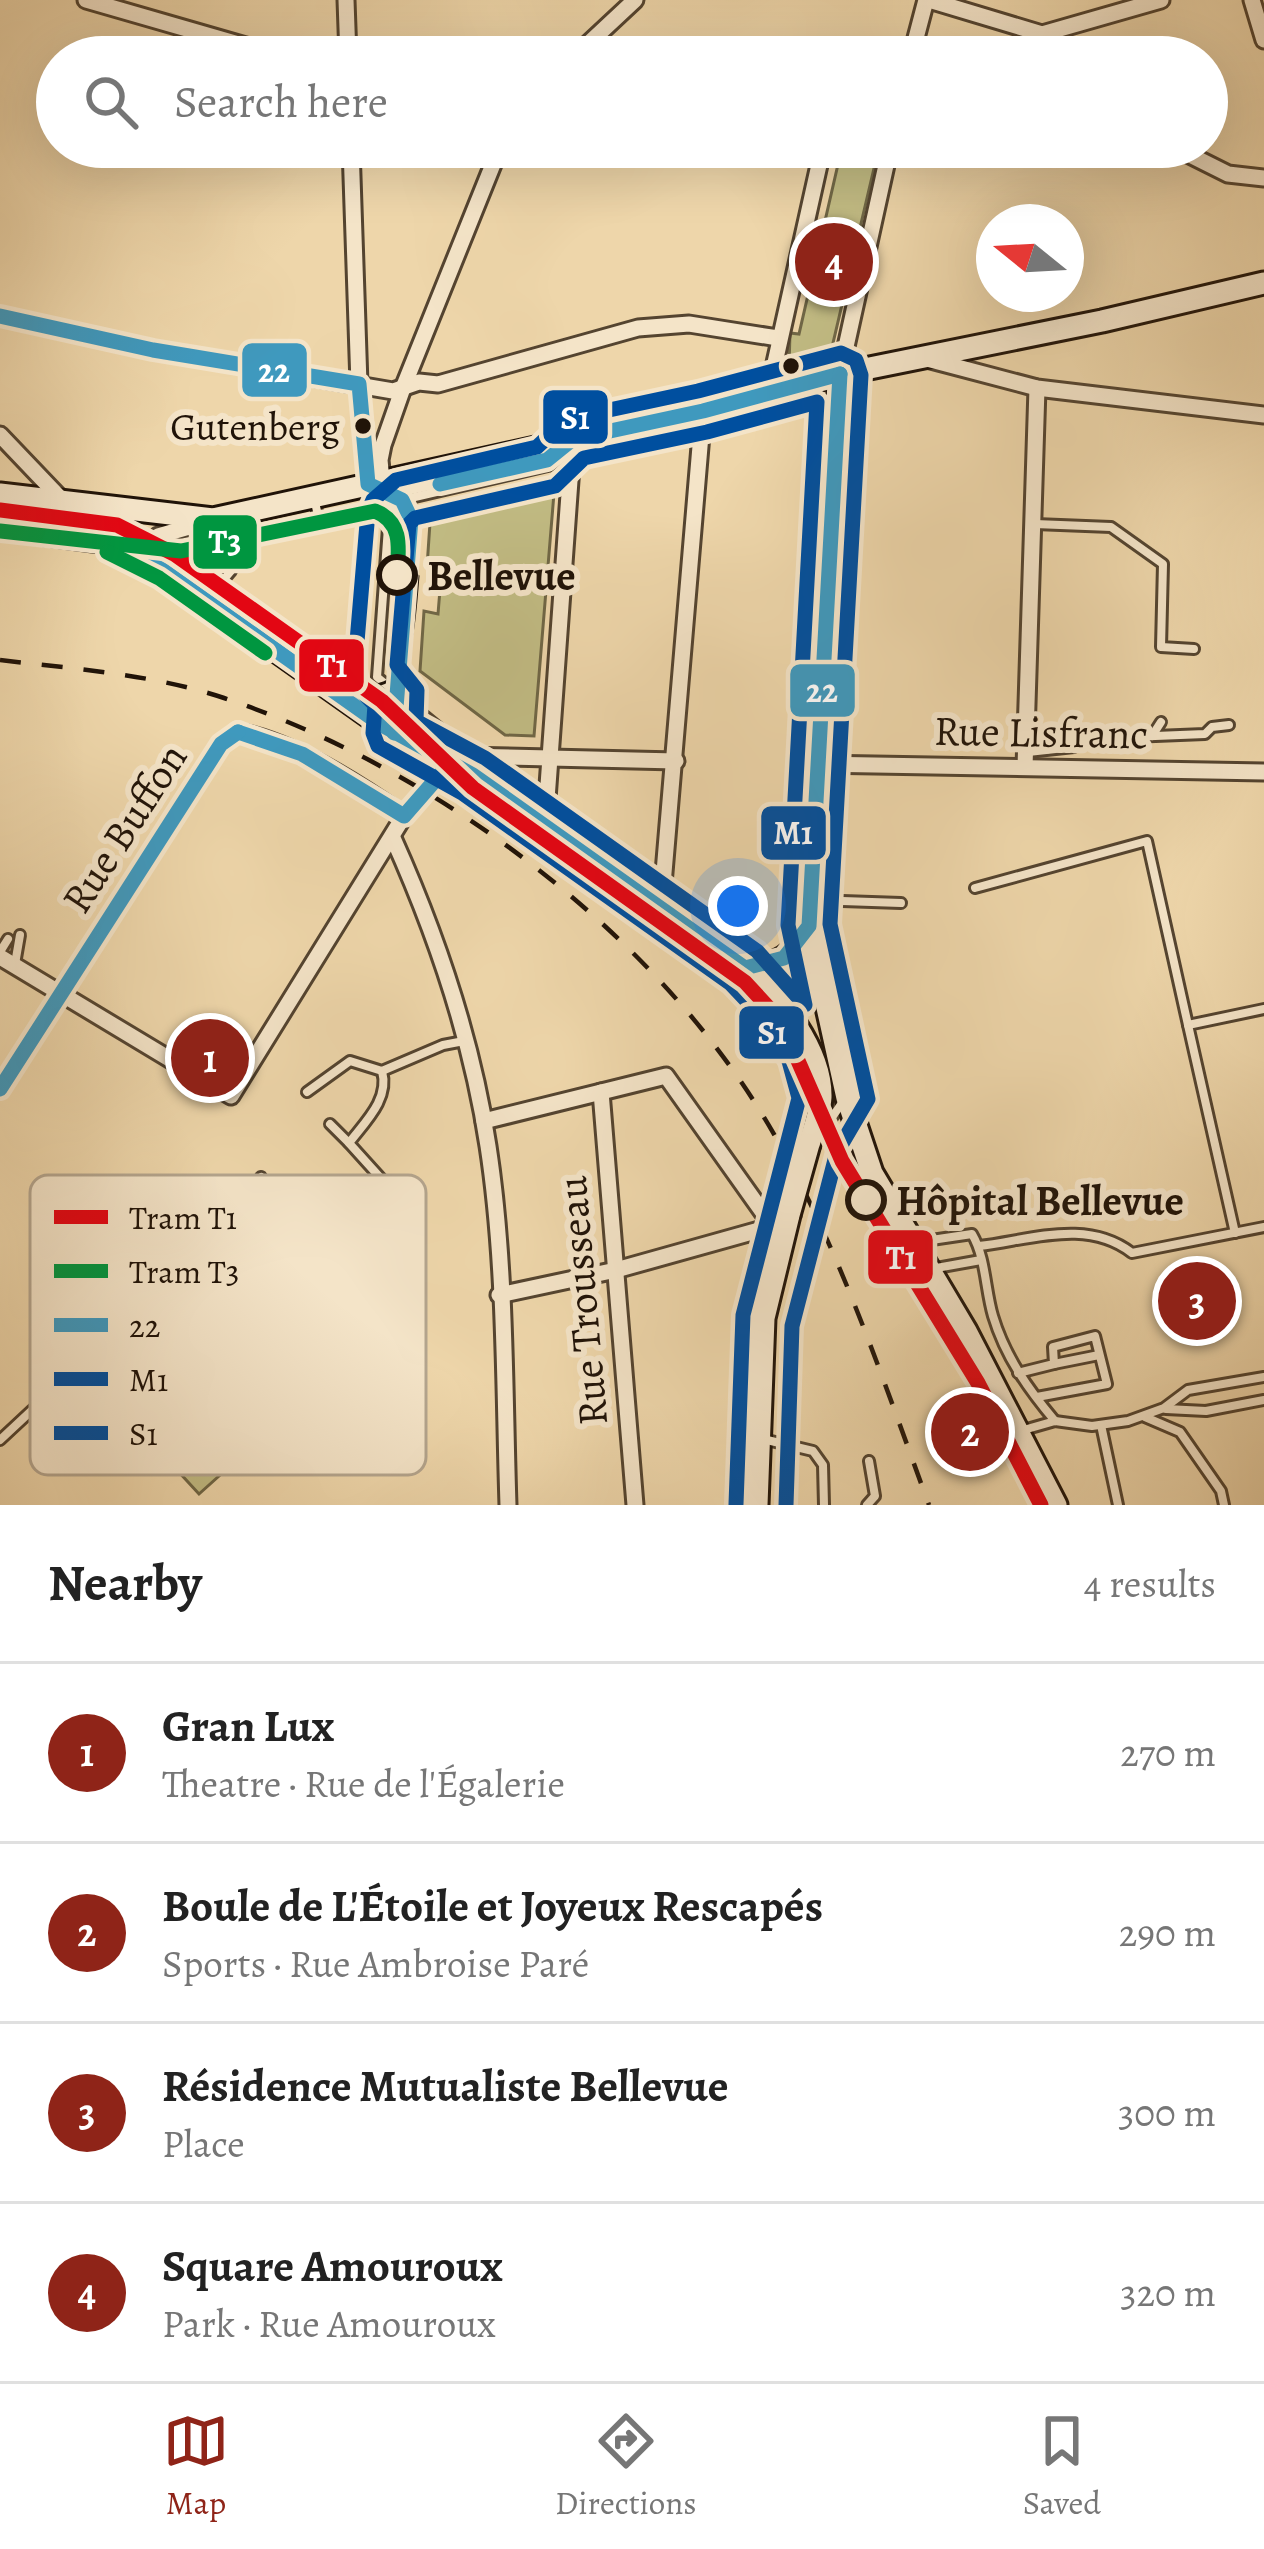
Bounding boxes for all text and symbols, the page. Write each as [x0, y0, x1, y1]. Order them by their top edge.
search box [36, 36, 1228, 168]
icon: search [78, 69, 144, 135]
text: Search here [174, 71, 388, 133]
north arrow [976, 204, 1084, 312]
pin: 4 [795, 217, 873, 307]
line badge: 22 [240, 341, 309, 399]
text: 22 [258, 348, 290, 393]
unlabelled marker [780, 355, 802, 377]
line badge: S1 [541, 388, 610, 446]
text: S1 [560, 395, 590, 440]
place label: Gutenberg [170, 400, 340, 453]
marker: Gutenberg [352, 415, 374, 437]
line badge: T3 [191, 513, 259, 571]
text: T3 [209, 519, 241, 564]
place label: Bellevue [427, 547, 576, 604]
marker: Bellevue [378, 556, 416, 594]
line badge: T1 [297, 637, 366, 694]
text: T1 [317, 643, 347, 688]
line badge: 22 [788, 662, 857, 719]
text: 22 [806, 668, 838, 713]
street label: Rue Lisfranc [933, 702, 1149, 762]
street label: Rue Buffon [48, 732, 200, 924]
line badge: M1 [759, 804, 828, 862]
text: M1 [773, 810, 813, 855]
your location [708, 876, 768, 936]
line badge: S1 [737, 1004, 806, 1061]
text: S1 [757, 1010, 787, 1055]
pin: 1 [171, 1013, 249, 1103]
place label: Hôpital Bellevue [896, 1172, 1184, 1229]
street label: Rue Trousseau [543, 1174, 621, 1428]
legend [30, 1175, 426, 1475]
marker: Hôpital Bellevue [847, 1181, 885, 1219]
text: Tram T1 [129, 1195, 237, 1240]
line badge: T1 [866, 1228, 935, 1286]
text: T1 [886, 1235, 916, 1280]
text: Tram T3 [129, 1249, 239, 1294]
pin: 3 [1158, 1256, 1236, 1346]
text: 22 [129, 1303, 160, 1348]
text: M1 [129, 1357, 168, 1402]
pin: 2 [931, 1387, 1009, 1477]
text: S1 [129, 1411, 158, 1456]
text: Nearby [48, 1548, 202, 1618]
text: 4 results [1084, 1557, 1216, 1610]
text: Gran Lux [162, 1695, 334, 1757]
text: 1 [80, 1726, 94, 1779]
text: 270 m [1120, 1726, 1216, 1779]
text: Theatre · Rue de l'Égalerie [162, 1757, 565, 1810]
text: Boule de L'Étoile et Joyeux Rescapés [162, 1875, 823, 1937]
text: 2 [78, 1906, 96, 1959]
text: 290 m [1119, 1906, 1216, 1959]
text: Sports · Rue Ambroise Paré [162, 1937, 589, 1990]
text: Résidence Mutualiste Bellevue [162, 2055, 729, 2117]
text: 3 [79, 2086, 95, 2139]
text: 300 m [1118, 2086, 1216, 2139]
text: Place [162, 2117, 245, 2170]
text: Square Amouroux [162, 2235, 503, 2297]
text: 4 [78, 2266, 96, 2319]
text: 320 m [1120, 2266, 1216, 2319]
text: Park · Rue Amouroux [162, 2297, 496, 2350]
tab: Map [163, 2408, 229, 2525]
tab: Directions [555, 2408, 697, 2525]
tab: Saved [1023, 2408, 1101, 2525]

